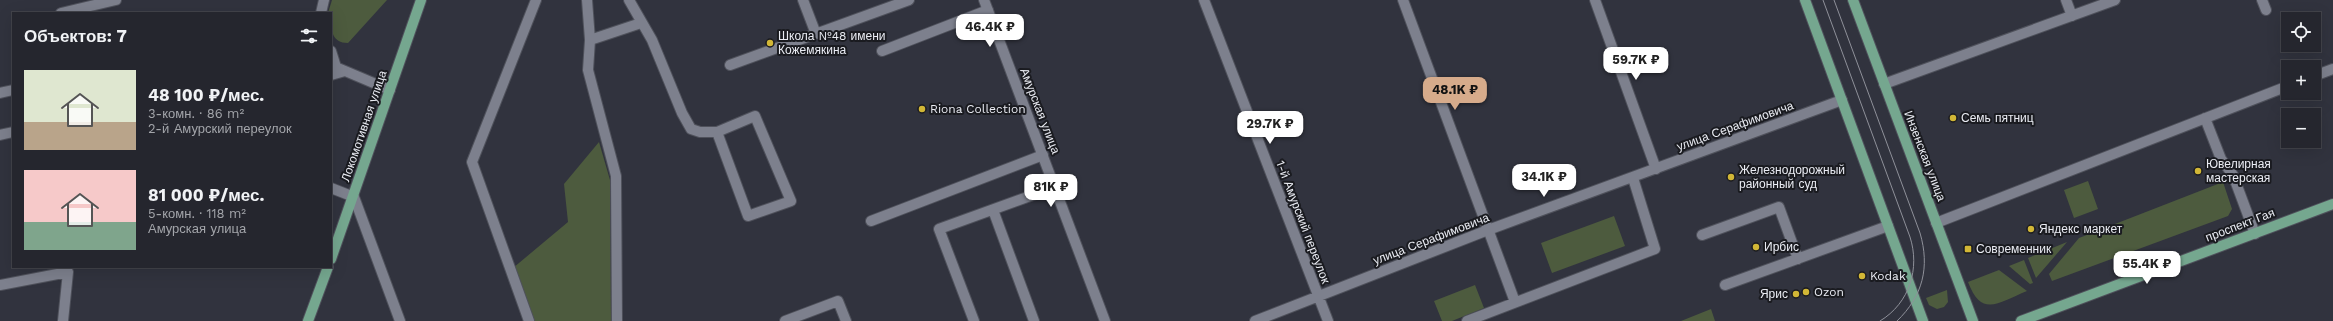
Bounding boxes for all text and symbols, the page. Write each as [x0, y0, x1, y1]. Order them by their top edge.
map controls [2281, 12, 2321, 148]
button: locate [2281, 12, 2321, 52]
pin: 46.4K ₽ [953, 14, 1027, 48]
text: 46.4K ₽ [965, 19, 1015, 34]
icon: filters [298, 25, 320, 47]
text: Объектов: 7 [24, 26, 127, 46]
place label: Школа №48 имени Кожемякина [778, 29, 885, 57]
marker: Школа №48 имени Кожемякина [765, 38, 775, 48]
pin: 59.7K ₽ [1599, 47, 1673, 81]
text: 59.7K ₽ [1612, 52, 1660, 67]
button: + [2281, 60, 2321, 100]
street label: Амурская улица [1017, 66, 1063, 156]
street label: Локомотивная улица [338, 68, 390, 183]
pin: 48.1K ₽ [1418, 77, 1492, 111]
text: 48.1K ₽ [1432, 82, 1478, 97]
text: 48 100 ₽/мес. [148, 85, 264, 105]
icon: home [56, 86, 104, 134]
street label: улица Серафимовича [1675, 98, 1796, 154]
place label: Riona Collection [930, 102, 1026, 116]
marker: Riona Collection [917, 104, 927, 114]
text: 3-комн. · 86 m² [148, 106, 244, 121]
button: − [2281, 108, 2321, 148]
street label: Инзенская улица [1901, 109, 1949, 203]
pin: 29.7K ₽ [1233, 111, 1307, 145]
place label: Семь пятниц [1961, 111, 2034, 125]
marker: Семь пятниц [1948, 113, 1958, 123]
text: 29.7K ₽ [1246, 116, 1294, 131]
text: 2-й Амурский переулок [148, 121, 292, 136]
place label: Ювелирная мастерская [2206, 157, 2271, 185]
street label: 1-й Амурский переулок [1273, 159, 1333, 286]
place label: Железнодорожный районный суд [1739, 163, 1845, 191]
pin: 34.1K ₽ [1507, 164, 1581, 198]
marker: Ювелирная мастерская [2193, 166, 2203, 176]
text: 34.1K ₽ [1521, 169, 1567, 184]
marker: Железнодорожный районный суд [1726, 172, 1736, 182]
pin: 81K ₽ [1023, 174, 1079, 208]
text: 81K ₽ [1033, 179, 1069, 194]
text: 81 000 ₽/мес. [148, 185, 264, 205]
icon: home [56, 186, 104, 234]
street label: проспект Гая [2203, 205, 2277, 245]
text: 5-комн. · 118 m² [148, 206, 246, 221]
street label: улица Серафимовича [1371, 210, 1491, 268]
text: Амурская улица [148, 221, 246, 236]
place label: Яндекс маркет [2039, 222, 2123, 236]
marker: Яндекс маркет [2026, 224, 2036, 234]
place label: Ирбис [1764, 240, 1799, 254]
marker: Ирбис [1751, 242, 1761, 252]
place label: Современник [1976, 242, 2052, 256]
marker: Современник [1963, 244, 1973, 254]
pin: 55.4K ₽ [2110, 251, 2184, 285]
text: 55.4K ₽ [2123, 256, 2171, 271]
place label: Kodak [1870, 269, 1906, 283]
marker: Kodak [1857, 271, 1867, 281]
place label: Ozon [1814, 285, 1844, 299]
place label: Ярис [1760, 287, 1788, 301]
marker: Ozon [1801, 287, 1811, 297]
marker: Ярис [1791, 289, 1801, 299]

